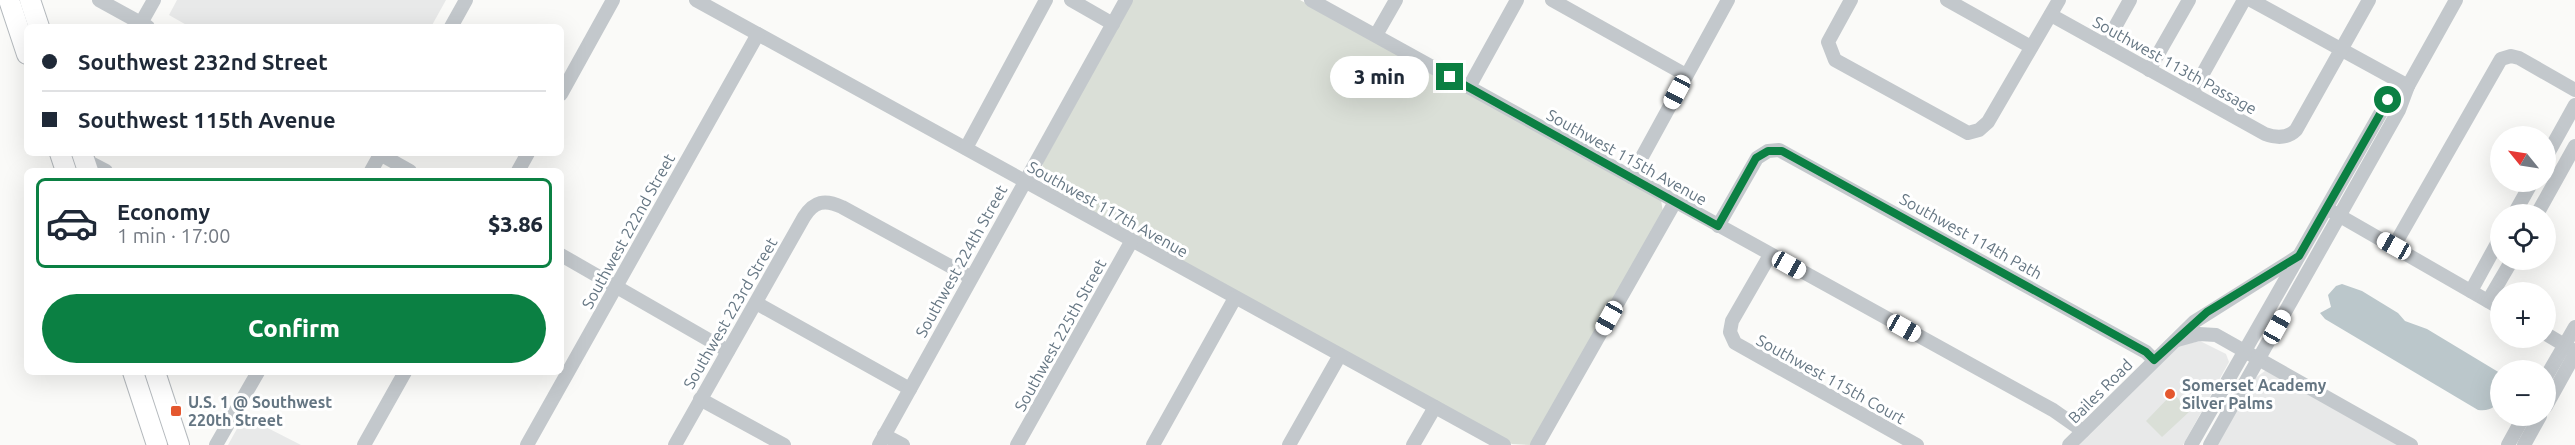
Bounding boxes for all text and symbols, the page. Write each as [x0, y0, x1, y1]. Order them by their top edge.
street label: Southwest 113th Passage [2090, 12, 2260, 118]
text: Southwest 232nd Street [78, 49, 328, 74]
callout: 3 min [1330, 56, 1429, 98]
route end [1436, 63, 1463, 90]
text: 3 min [1354, 65, 1405, 88]
car [1661, 72, 1693, 112]
route start [2374, 86, 2401, 113]
street label: Southwest 115th Avenue [1544, 105, 1710, 209]
text: Southwest 115th Avenue [78, 107, 336, 132]
north arrow [2490, 126, 2556, 192]
map controls [2490, 126, 2556, 426]
street label: Southwest 222nd Street [578, 150, 678, 312]
street label: Southwest 117th Avenue [1025, 157, 1191, 261]
street label: Southwest 224th Street [912, 181, 1011, 340]
street label: Southwest 114th Path [1897, 189, 2045, 283]
icon: car [45, 196, 99, 250]
text: Economy [117, 199, 210, 224]
button: locate [2490, 204, 2556, 270]
text: $3.86 [488, 211, 543, 236]
text: 1 min · 17:00 [117, 224, 231, 247]
car [2374, 229, 2414, 263]
street label: Southwest 223rd Street [679, 234, 781, 392]
car [1769, 248, 1809, 282]
street label: Southwest 225th Street [1011, 255, 1110, 414]
button: + [2490, 282, 2556, 348]
button: Confirm [42, 294, 546, 363]
car [1592, 298, 1626, 338]
car [2260, 307, 2294, 347]
car [1884, 311, 1924, 345]
street label: Southwest 115th Court [1754, 331, 1909, 428]
street label: Bailes Road [2064, 355, 2136, 427]
button: − [2490, 360, 2556, 426]
place label: Somerset Academy Silver Palms [2182, 376, 2327, 412]
marker: Somerset Academy Silver Palms [2163, 387, 2177, 401]
place label: U.S. 1 @ Southwest 220th Street [188, 393, 332, 429]
marker: U.S. 1 @ Southwest 220th Street [169, 404, 183, 418]

